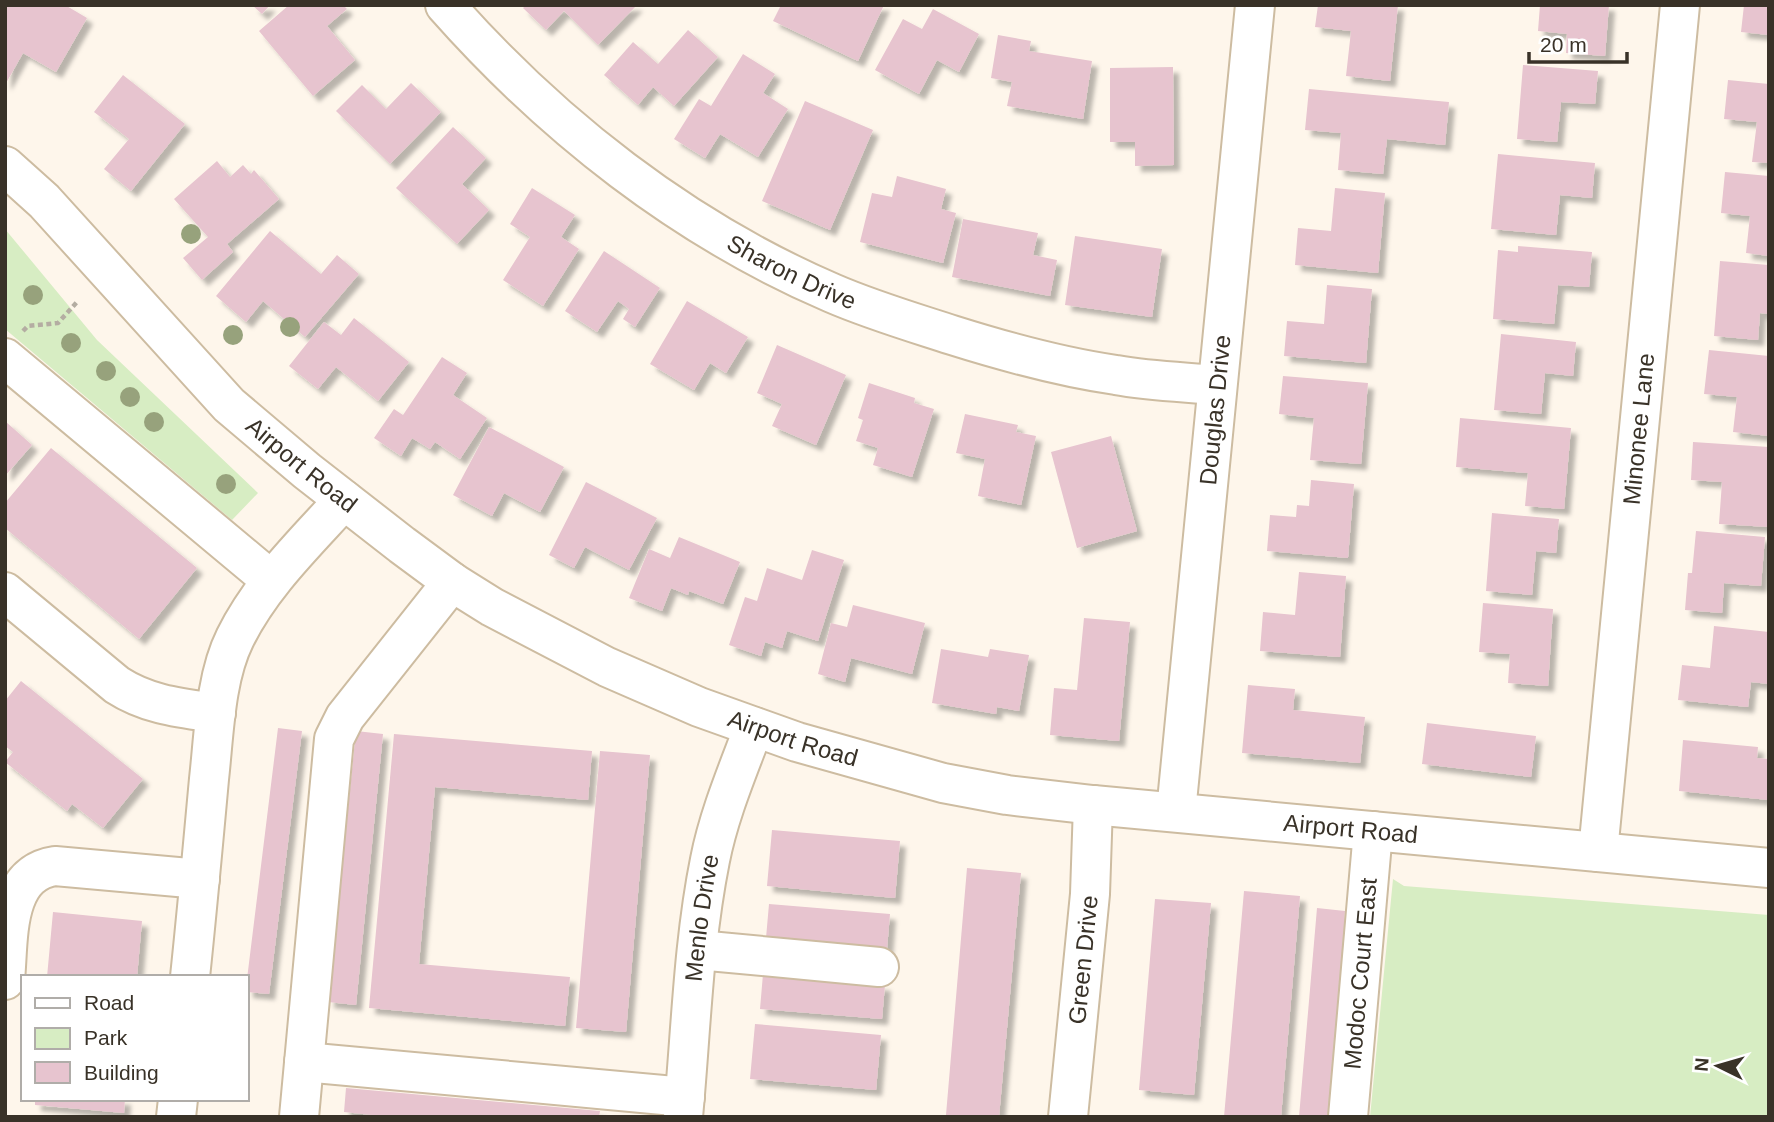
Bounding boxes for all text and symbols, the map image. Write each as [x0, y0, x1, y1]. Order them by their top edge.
scale bar [1529, 21, 1627, 65]
text: 20 m [1540, 33, 1587, 56]
street label: Sharon Drive [723, 229, 860, 315]
street label: Douglas Drive [1194, 333, 1236, 486]
street label: Minonee Lane [1618, 352, 1659, 506]
street label: Airport Road [241, 412, 363, 518]
street label: Airport Road [725, 705, 861, 771]
street label: Airport Road [1282, 809, 1419, 848]
street label: Menlo Drive [680, 852, 724, 983]
street label: Modoc Court East [1338, 876, 1382, 1070]
street label: Green Drive [1063, 894, 1103, 1025]
legend [21, 975, 248, 1101]
text: Road [84, 991, 134, 1014]
text: Park [84, 1026, 128, 1049]
north arrow [1683, 1031, 1753, 1101]
text: N [1691, 1057, 1713, 1072]
text: Building [84, 1061, 159, 1084]

